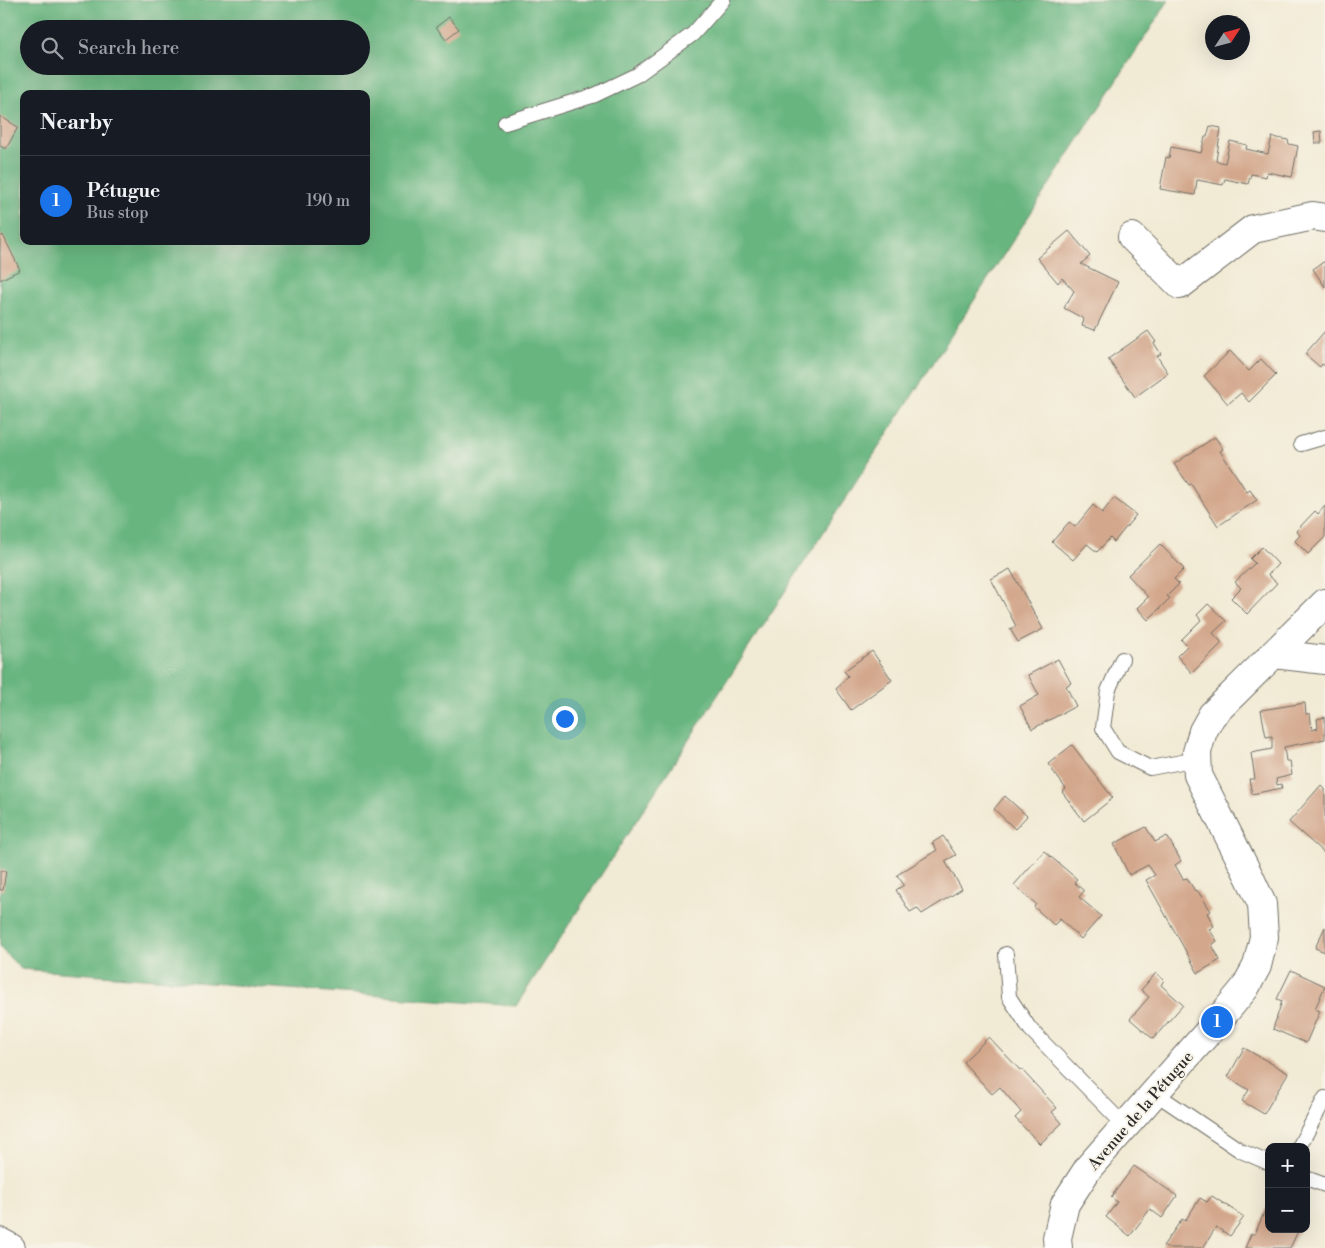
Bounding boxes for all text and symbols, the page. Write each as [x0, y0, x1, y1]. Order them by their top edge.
north arrow [1205, 15, 1250, 60]
search box [20, 20, 370, 75]
icon: search [38, 34, 66, 62]
text: Search here [78, 36, 179, 60]
text: Nearby [40, 110, 113, 136]
text: Pétugue [87, 179, 160, 203]
text: 1 [52, 191, 60, 211]
text: 190 m [306, 191, 350, 211]
text: Bus stop [87, 203, 149, 223]
your location [552, 706, 578, 732]
pin: 1 [1201, 1003, 1233, 1041]
street label: Avenue de la Pétugue [1083, 1047, 1198, 1175]
map controls [1265, 1143, 1310, 1233]
button: + [1265, 1143, 1310, 1188]
button: − [1265, 1188, 1310, 1233]

